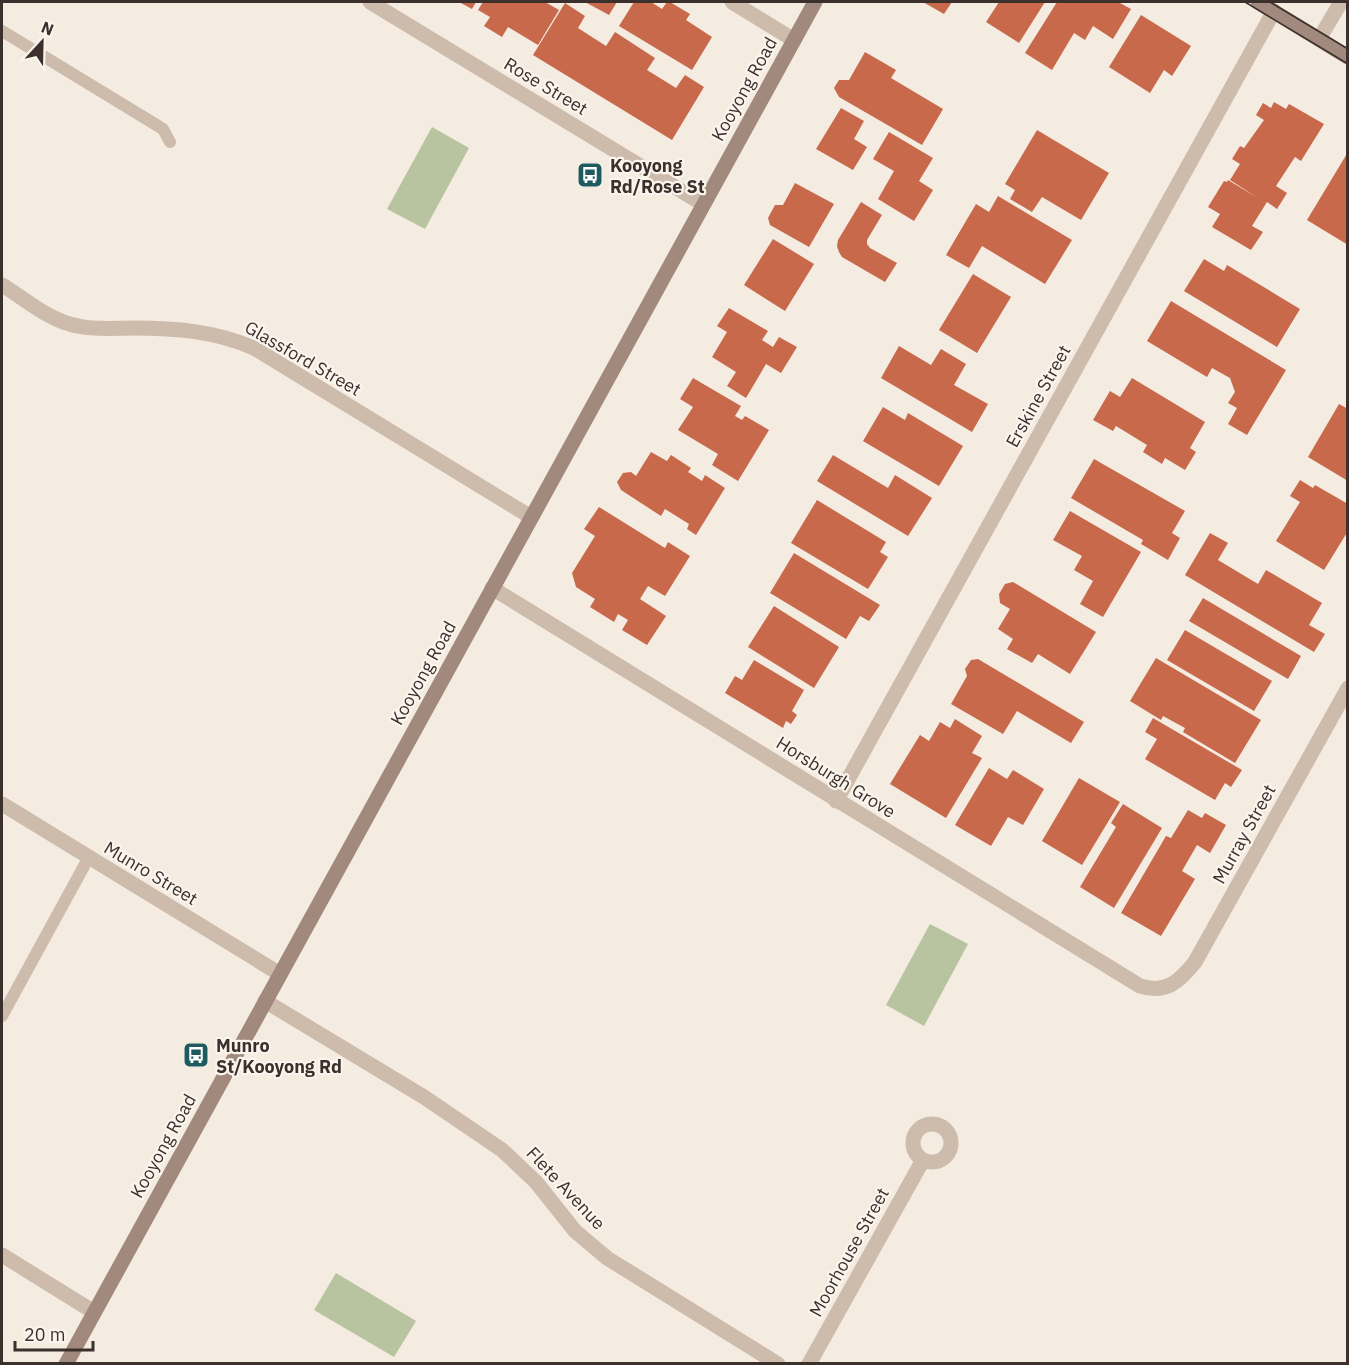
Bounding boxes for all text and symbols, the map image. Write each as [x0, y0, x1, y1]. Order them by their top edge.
north arrow [12, 12, 72, 72]
text: N [38, 17, 57, 40]
street label: Kooyong Road [706, 33, 782, 145]
street label: Rose Street [500, 52, 592, 120]
place label: Kooyong Rd/Rose St [610, 154, 705, 198]
bus stop icon: Kooyong Rd/Rose St [575, 160, 605, 190]
street label: Glassford Street [241, 315, 365, 401]
street label: Erskine Street [1000, 341, 1076, 451]
street label: Kooyong Road [385, 617, 461, 729]
street label: Horsburgh Grove [772, 731, 900, 823]
street label: Murray Street [1207, 780, 1281, 888]
street label: Munro Street [100, 836, 202, 910]
place label: Munro St/Kooyong Rd [216, 1034, 342, 1078]
bus stop icon: Munro St/Kooyong Rd [181, 1040, 211, 1070]
street label: Kooyong Road [125, 1090, 201, 1202]
street label: Flete Avenue [522, 1142, 610, 1234]
street label: Moorhouse Street [804, 1183, 894, 1321]
scale bar [15, 1314, 93, 1352]
text: 20 m [24, 1323, 66, 1346]

